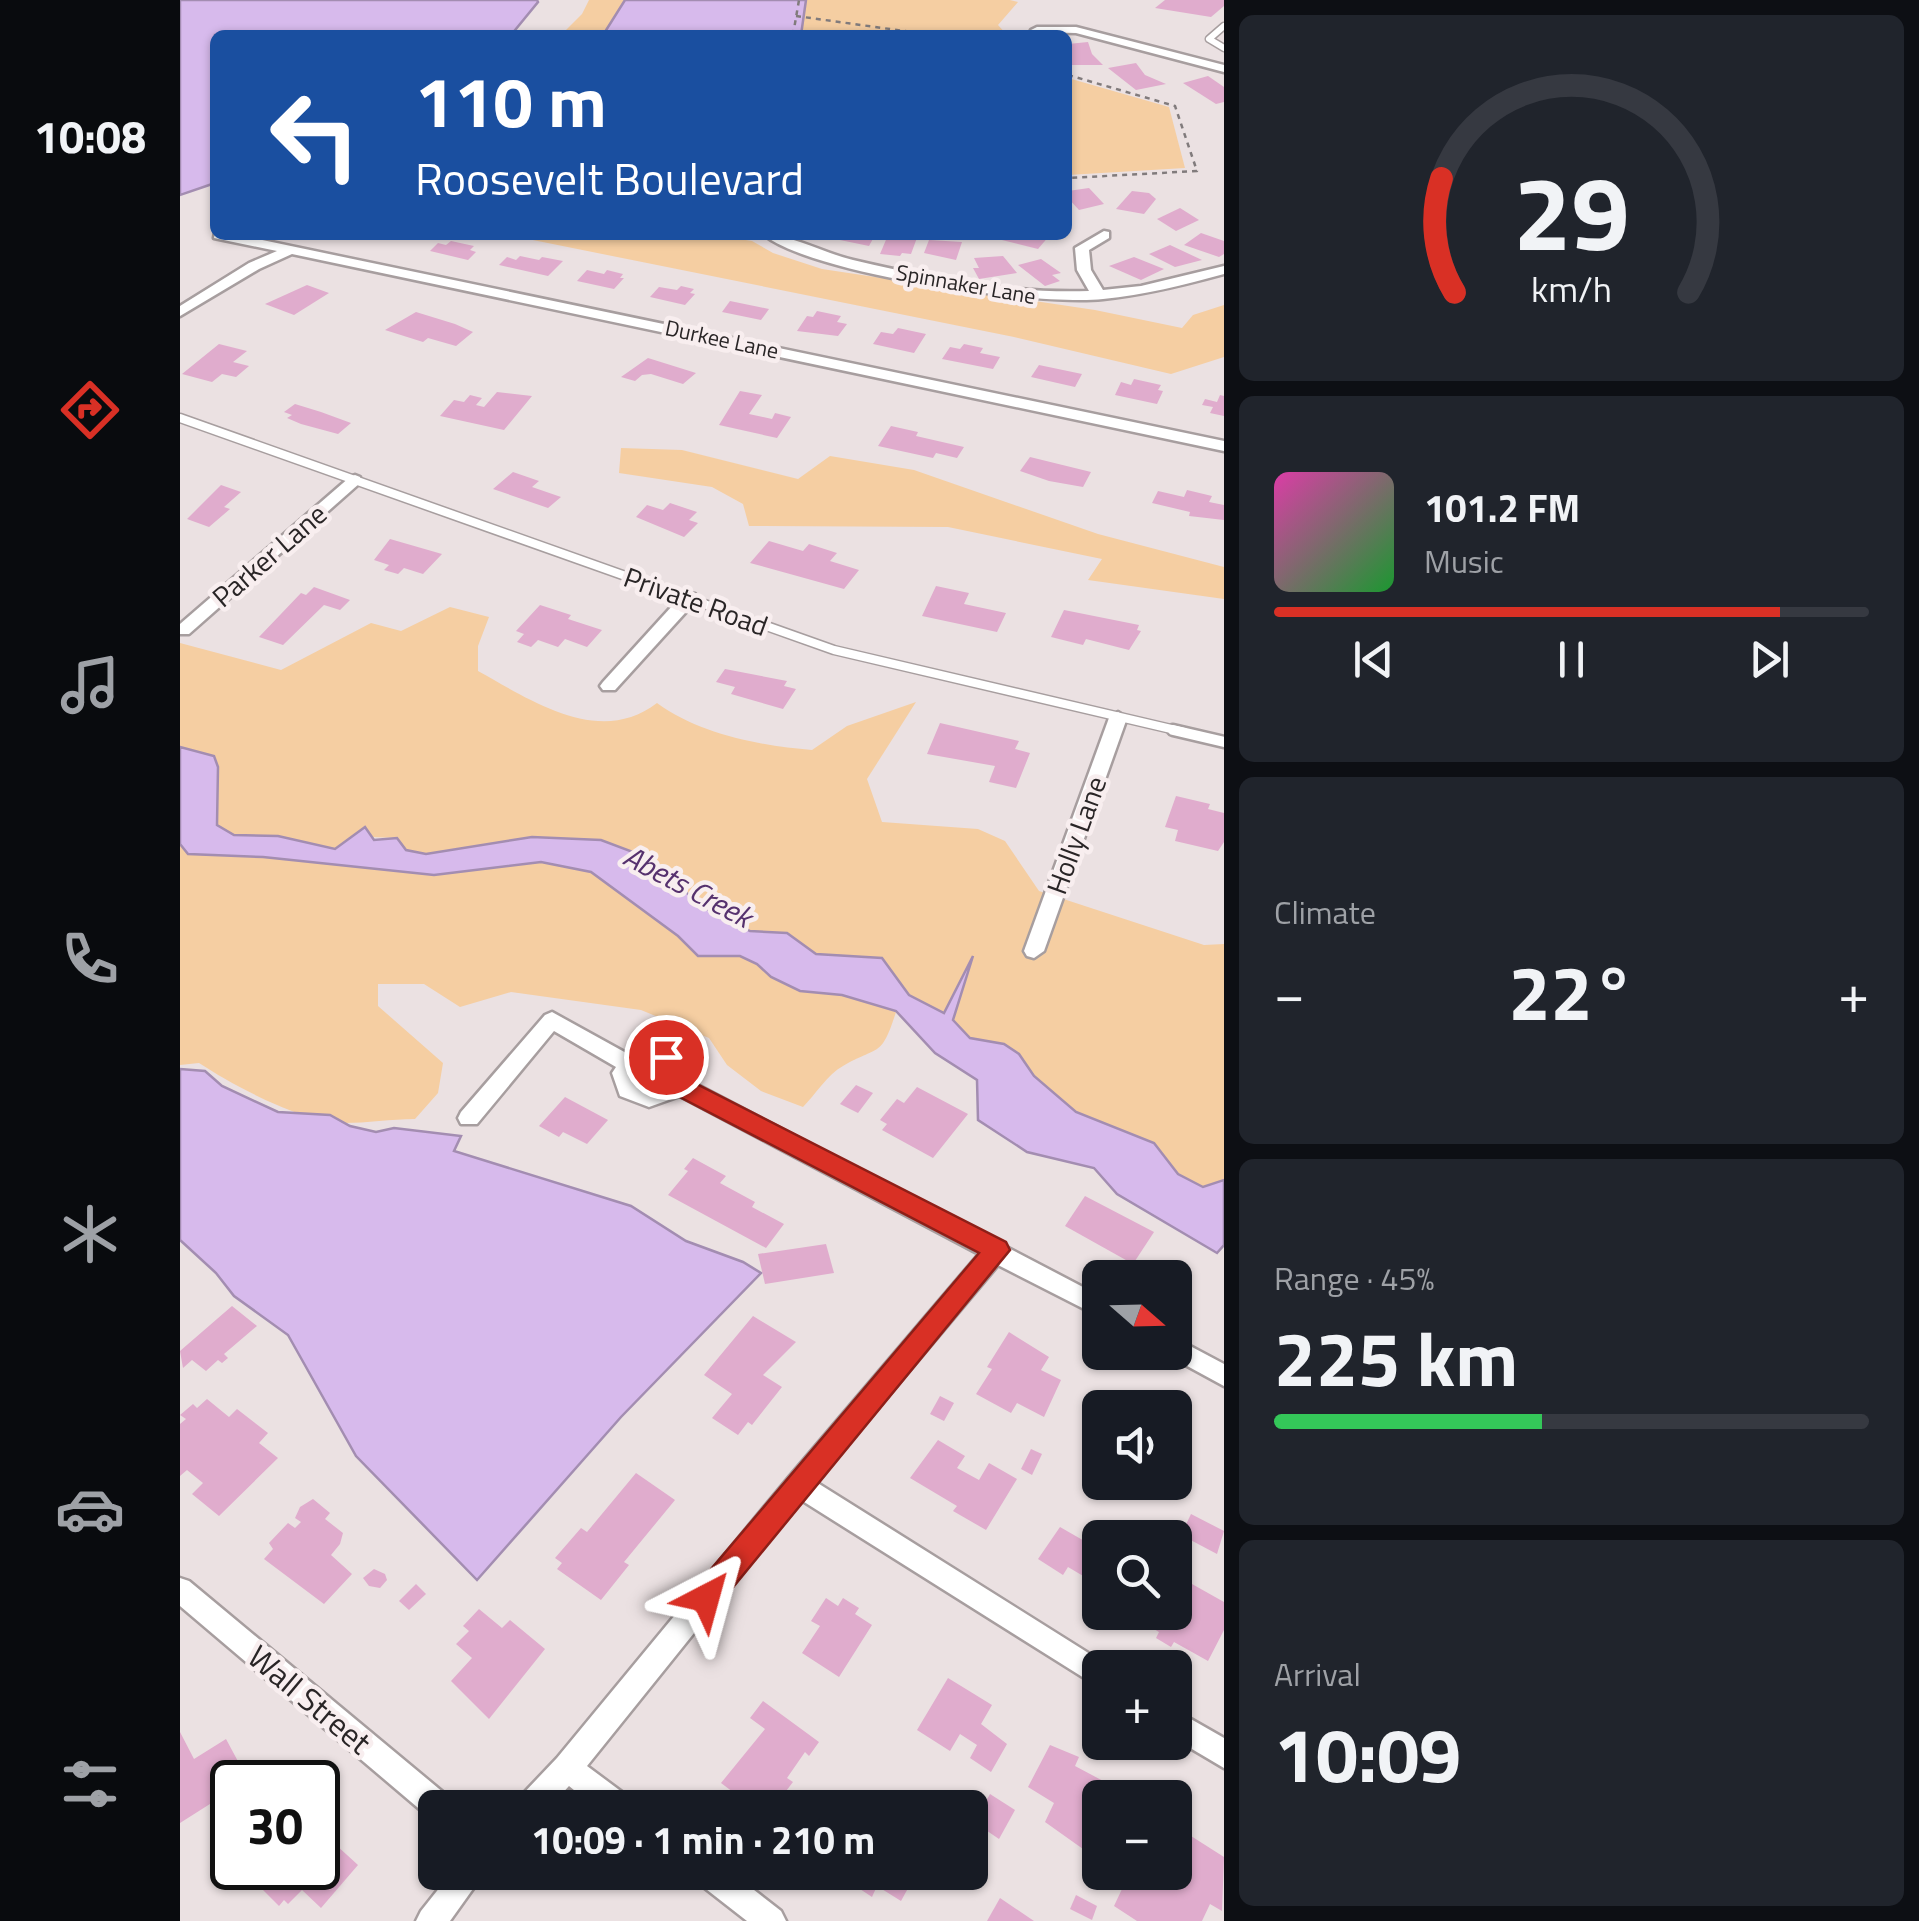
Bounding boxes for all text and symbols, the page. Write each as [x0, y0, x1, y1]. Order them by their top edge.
text: 110 m [415, 48, 607, 154]
icon: left [250, 70, 380, 200]
text: 10:08 [34, 102, 146, 170]
text: 29 [1513, 132, 1630, 290]
text: Roosevelt Boulevard [415, 144, 804, 212]
street label: Spinnaker Lane [893, 255, 1039, 313]
text: km/h [1531, 261, 1612, 316]
street label: Durkee Lane [662, 310, 782, 368]
icon: directions [55, 375, 125, 445]
text: 101.2 FM [1424, 479, 1580, 537]
street label: Parker Lane [202, 493, 336, 617]
text: Music [1424, 537, 1504, 585]
street label: Private Road [618, 555, 774, 647]
icon: previous [1346, 632, 1401, 687]
icon: pause [1544, 632, 1599, 687]
icon: next [1742, 632, 1797, 687]
icon: music [55, 650, 125, 720]
street label: Holly Lane [1035, 770, 1117, 900]
water label: Abets Creek [616, 833, 764, 941]
text: Climate [1274, 888, 1376, 936]
icon: phone [55, 924, 125, 994]
text: 22° [1508, 935, 1635, 1049]
text: − [1274, 951, 1305, 1034]
text: + [1838, 951, 1869, 1034]
pin [624, 1015, 709, 1100]
icon: arrive [639, 1030, 694, 1085]
icon: climate [55, 1199, 125, 1269]
text: Range · 45% [1274, 1254, 1434, 1302]
north arrow [1082, 1260, 1192, 1370]
map controls [1082, 1260, 1192, 1890]
text: 225 km [1274, 1301, 1518, 1415]
button: sound [1082, 1390, 1192, 1500]
icon: car [55, 1474, 125, 1544]
button: search [1082, 1520, 1192, 1630]
position arrow [654, 1546, 758, 1650]
street label: Wall Street [238, 1633, 382, 1765]
button: + [1082, 1650, 1192, 1760]
text: Arrival [1274, 1650, 1361, 1698]
text: 10:09 [1274, 1697, 1461, 1811]
icon: filters [55, 1749, 125, 1819]
speed limit sign: 30 [210, 1760, 340, 1890]
button: − [1082, 1780, 1192, 1890]
text: 10:09 · 1 min · 210 m [531, 1811, 875, 1869]

